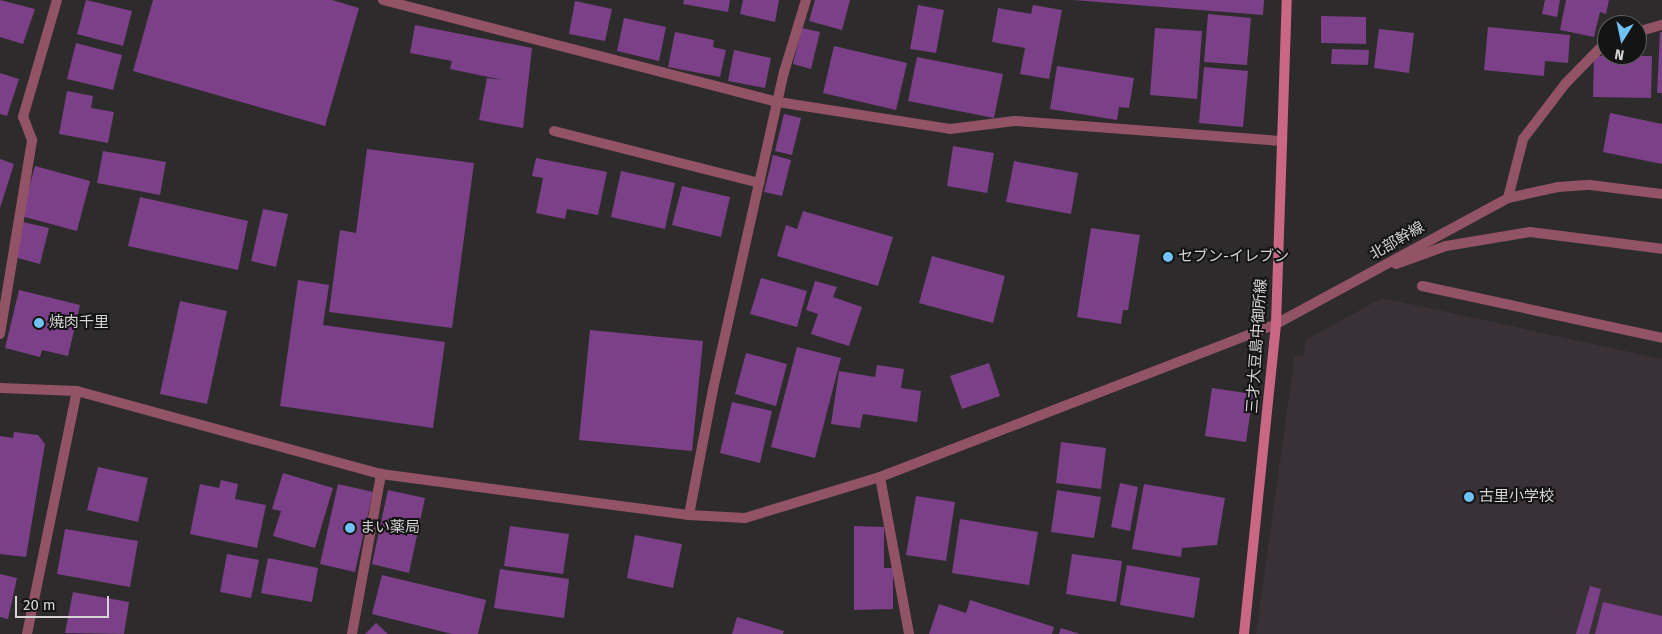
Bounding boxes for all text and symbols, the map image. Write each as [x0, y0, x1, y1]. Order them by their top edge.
north arrow [1597, 15, 1647, 65]
text: N [1613, 45, 1626, 63]
street label: 北部幹線 [1367, 218, 1427, 264]
place label: セブン-イレブン [1178, 248, 1289, 266]
marker: セブン-イレブン [1162, 251, 1174, 263]
street label: 三才大豆島中御所線 [1243, 278, 1271, 414]
place label: 焼肉千里 [49, 314, 109, 332]
marker: 焼肉千里 [33, 317, 45, 329]
place label: 古里小学校 [1479, 488, 1554, 506]
marker: 古里小学校 [1463, 491, 1475, 503]
place label: まい薬局 [360, 519, 420, 537]
marker: まい薬局 [344, 522, 356, 534]
scale bar [18, 586, 111, 618]
text: 20 m [23, 596, 56, 614]

